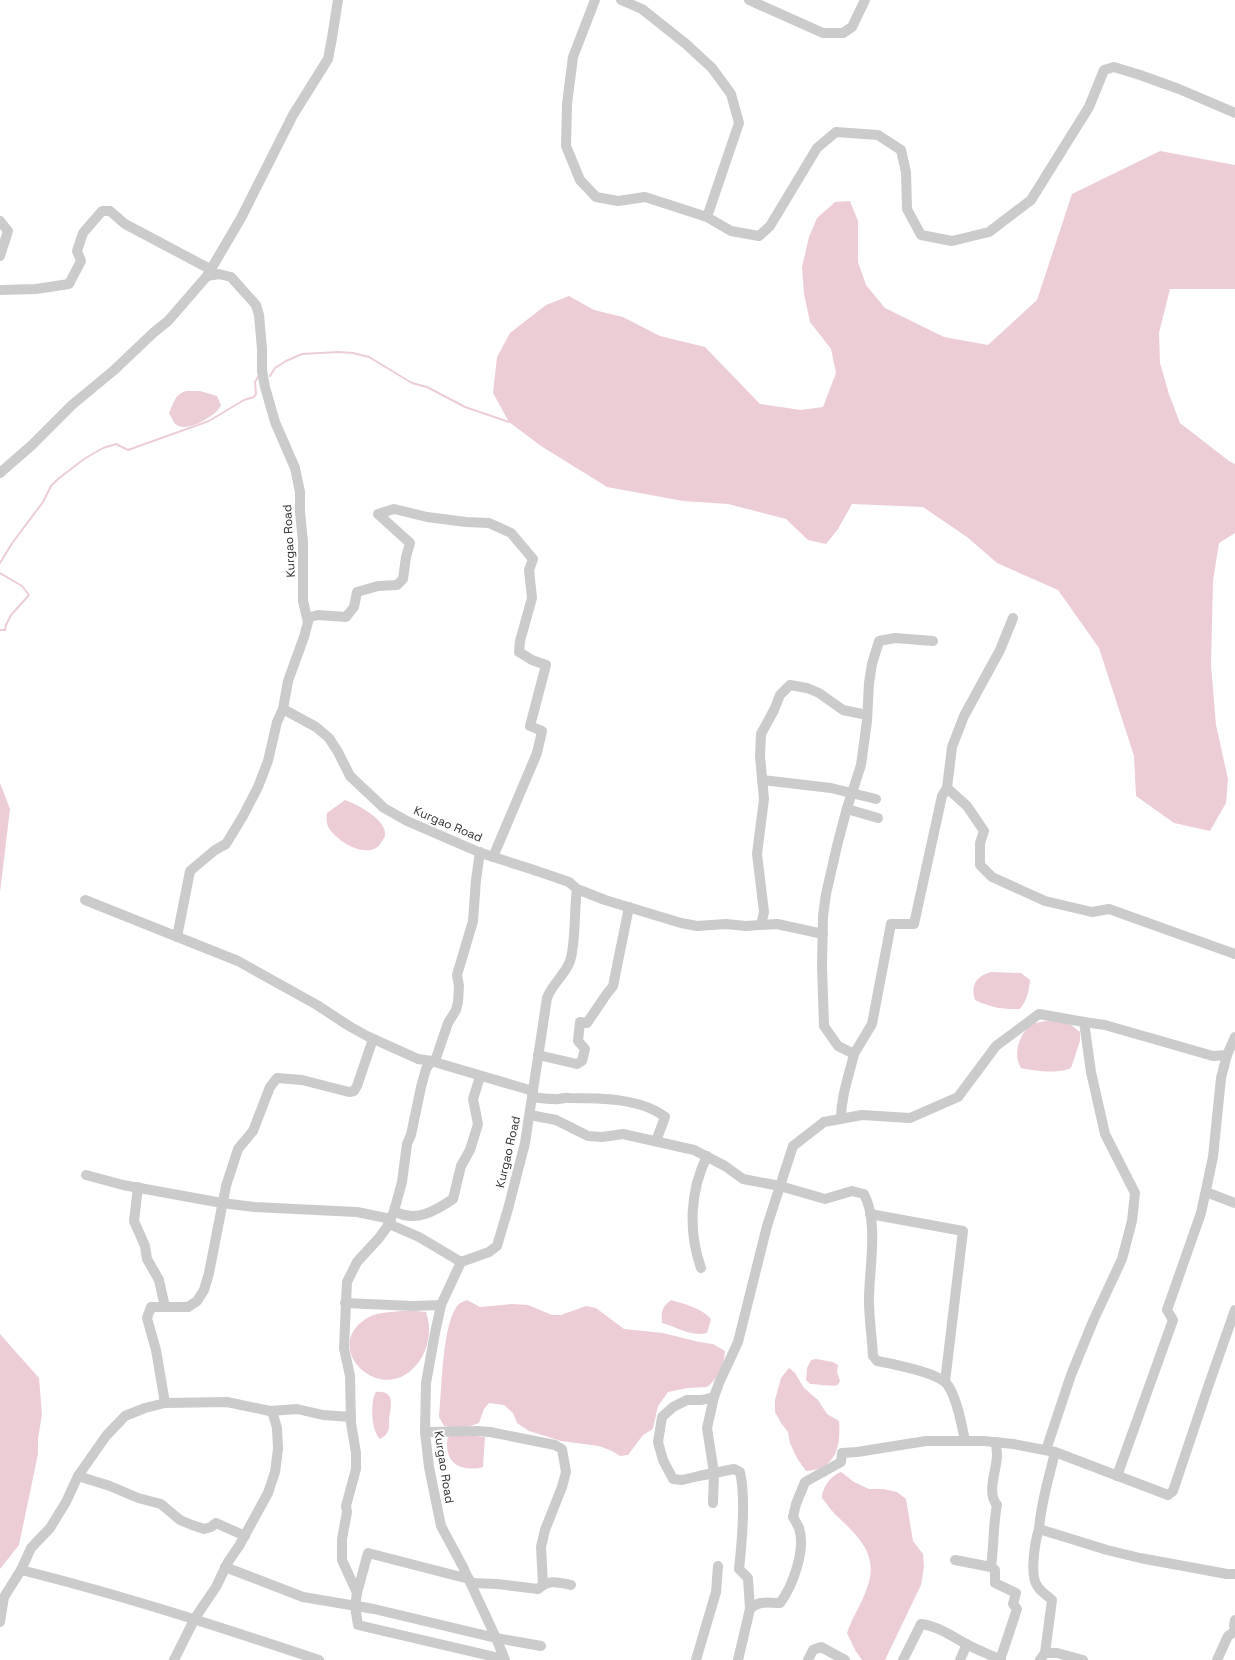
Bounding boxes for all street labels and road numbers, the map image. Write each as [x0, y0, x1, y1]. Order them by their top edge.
street label: Kurgao Road [279, 504, 299, 578]
street label: Kurgao Road [411, 802, 485, 846]
street label: Kurgao Road [492, 1115, 524, 1189]
street label: Kurgao Road [430, 1430, 458, 1504]

